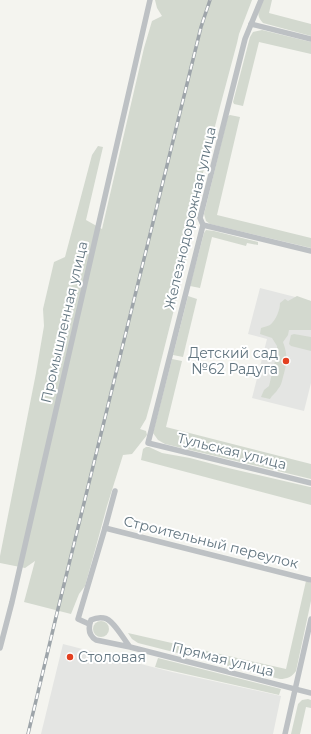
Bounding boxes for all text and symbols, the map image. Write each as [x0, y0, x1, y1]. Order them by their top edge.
street label: Железнодорожная улица [160, 125, 220, 311]
street label: Промышленная улица [37, 239, 91, 405]
place label: Детский сад №62 Радуга [188, 344, 278, 378]
marker: Детский сад №62 Радуга [281, 356, 291, 366]
street label: Тульская улица [176, 429, 288, 473]
street label: Строительный переулок [122, 512, 300, 572]
street label: Прямая улица [170, 638, 276, 680]
place label: Столовая [78, 648, 146, 666]
marker: Столовая [65, 652, 75, 662]

